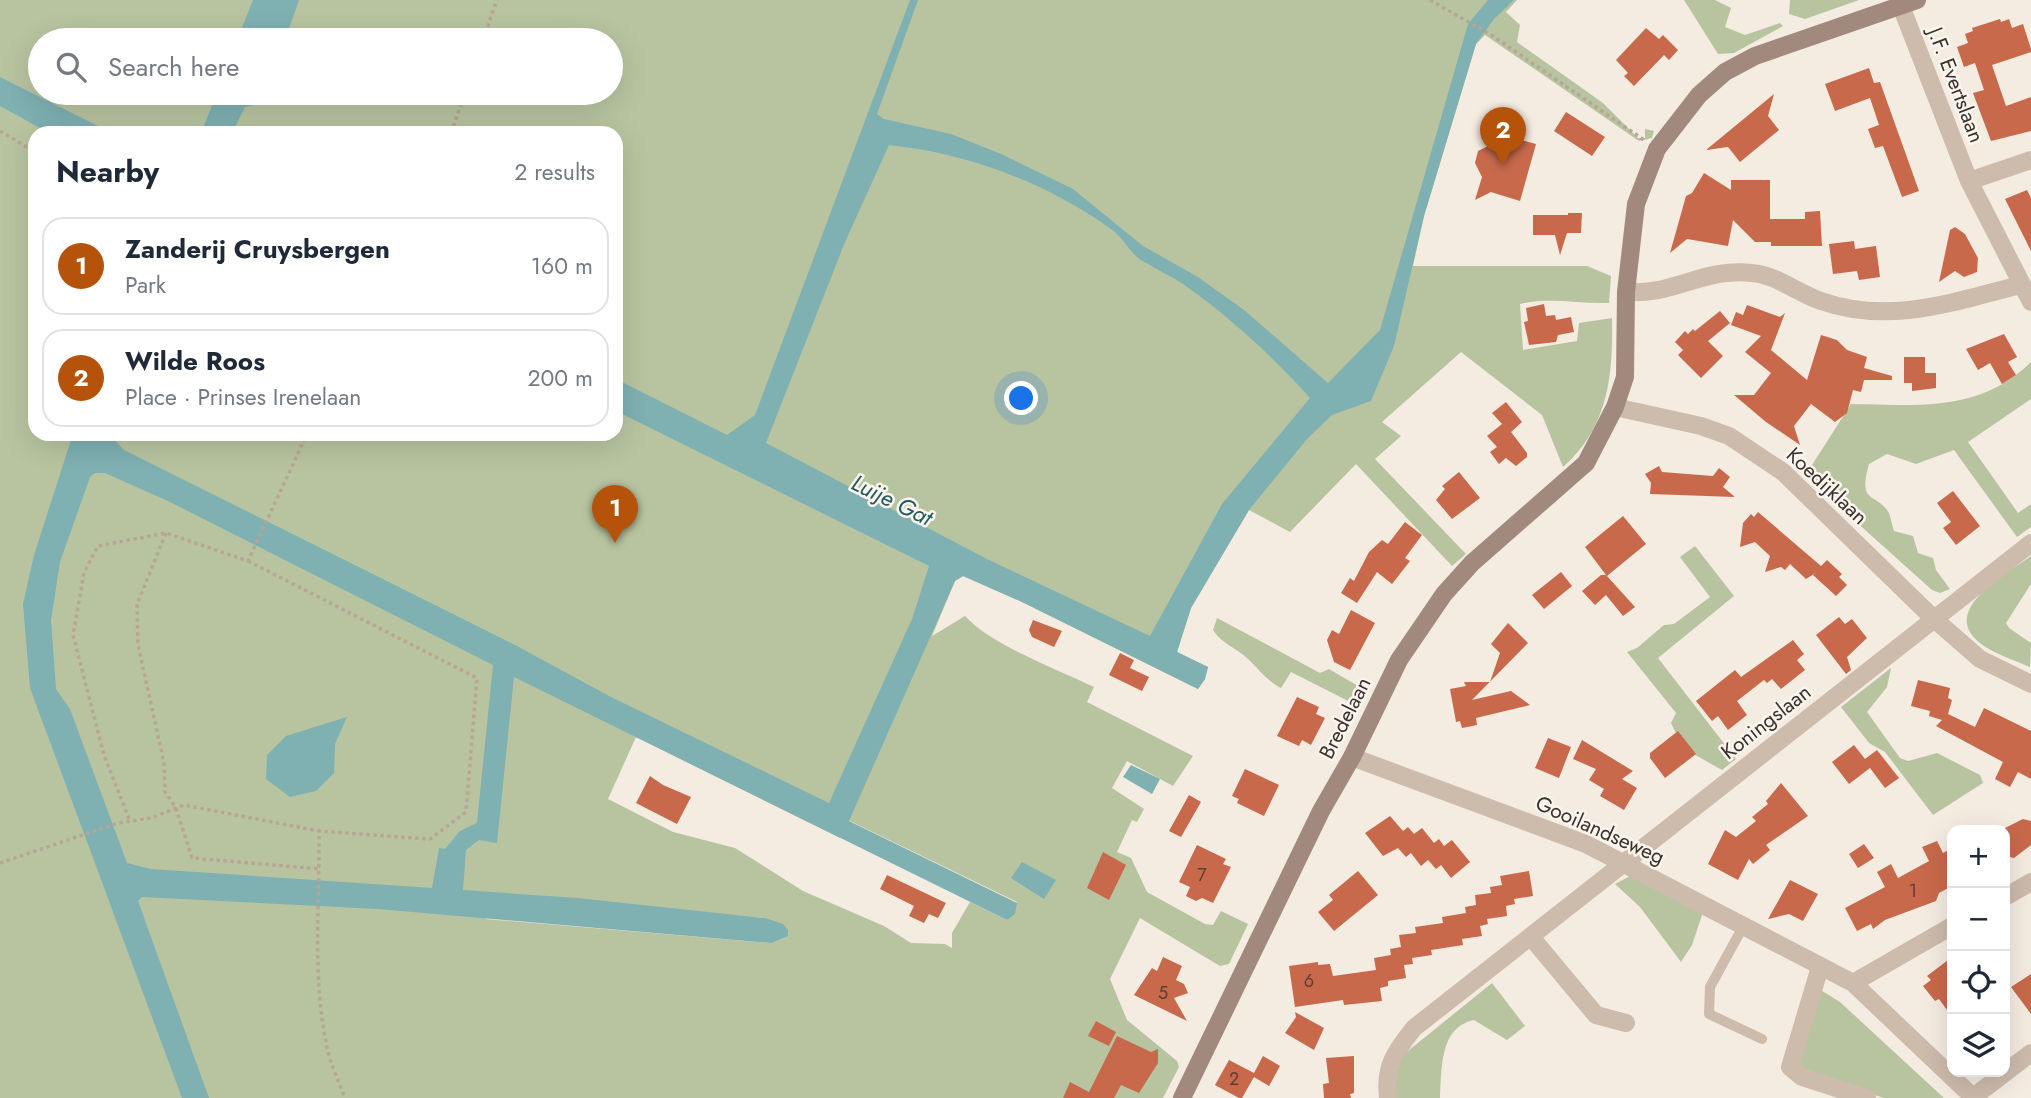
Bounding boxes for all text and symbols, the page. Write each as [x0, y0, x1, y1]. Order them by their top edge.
street label: J.F. Evertslaan [1919, 20, 1992, 147]
search box [28, 28, 623, 105]
icon: search [52, 48, 90, 86]
text: Search here [108, 48, 240, 86]
pin: 2 [1480, 107, 1526, 165]
text: Nearby [56, 150, 159, 193]
text: 2 results [514, 155, 595, 189]
text: Zanderij Cruysbergen [125, 230, 390, 268]
text: 1 [75, 249, 87, 283]
text: 160 m [531, 249, 593, 283]
text: Park [125, 268, 166, 302]
text: Wilde Roos [125, 342, 265, 380]
text: 2 [73, 361, 89, 395]
text: 200 m [527, 361, 593, 395]
text: Place · Prinses Irenelaan [125, 380, 361, 414]
your location [1004, 381, 1038, 415]
street label: Koedijklaan [1780, 440, 1874, 532]
water label: Luije Gat [846, 466, 940, 535]
pin: 1 [592, 485, 638, 543]
street label: Bredelaan [1312, 672, 1378, 764]
street label: Koningslaan [1715, 677, 1817, 767]
street label: Gooilandseweg [1531, 788, 1669, 872]
map controls [1947, 825, 2010, 1077]
button: + [1947, 825, 2010, 888]
house number: 7 [1197, 862, 1207, 888]
house number: 1 [1909, 878, 1917, 904]
button: − [1947, 888, 2010, 951]
button: locate [1947, 951, 2010, 1014]
house number: 6 [1304, 968, 1314, 994]
house number: 5 [1158, 980, 1168, 1006]
button: layers [1947, 1014, 2010, 1077]
house number: 2 [1229, 1066, 1239, 1092]

